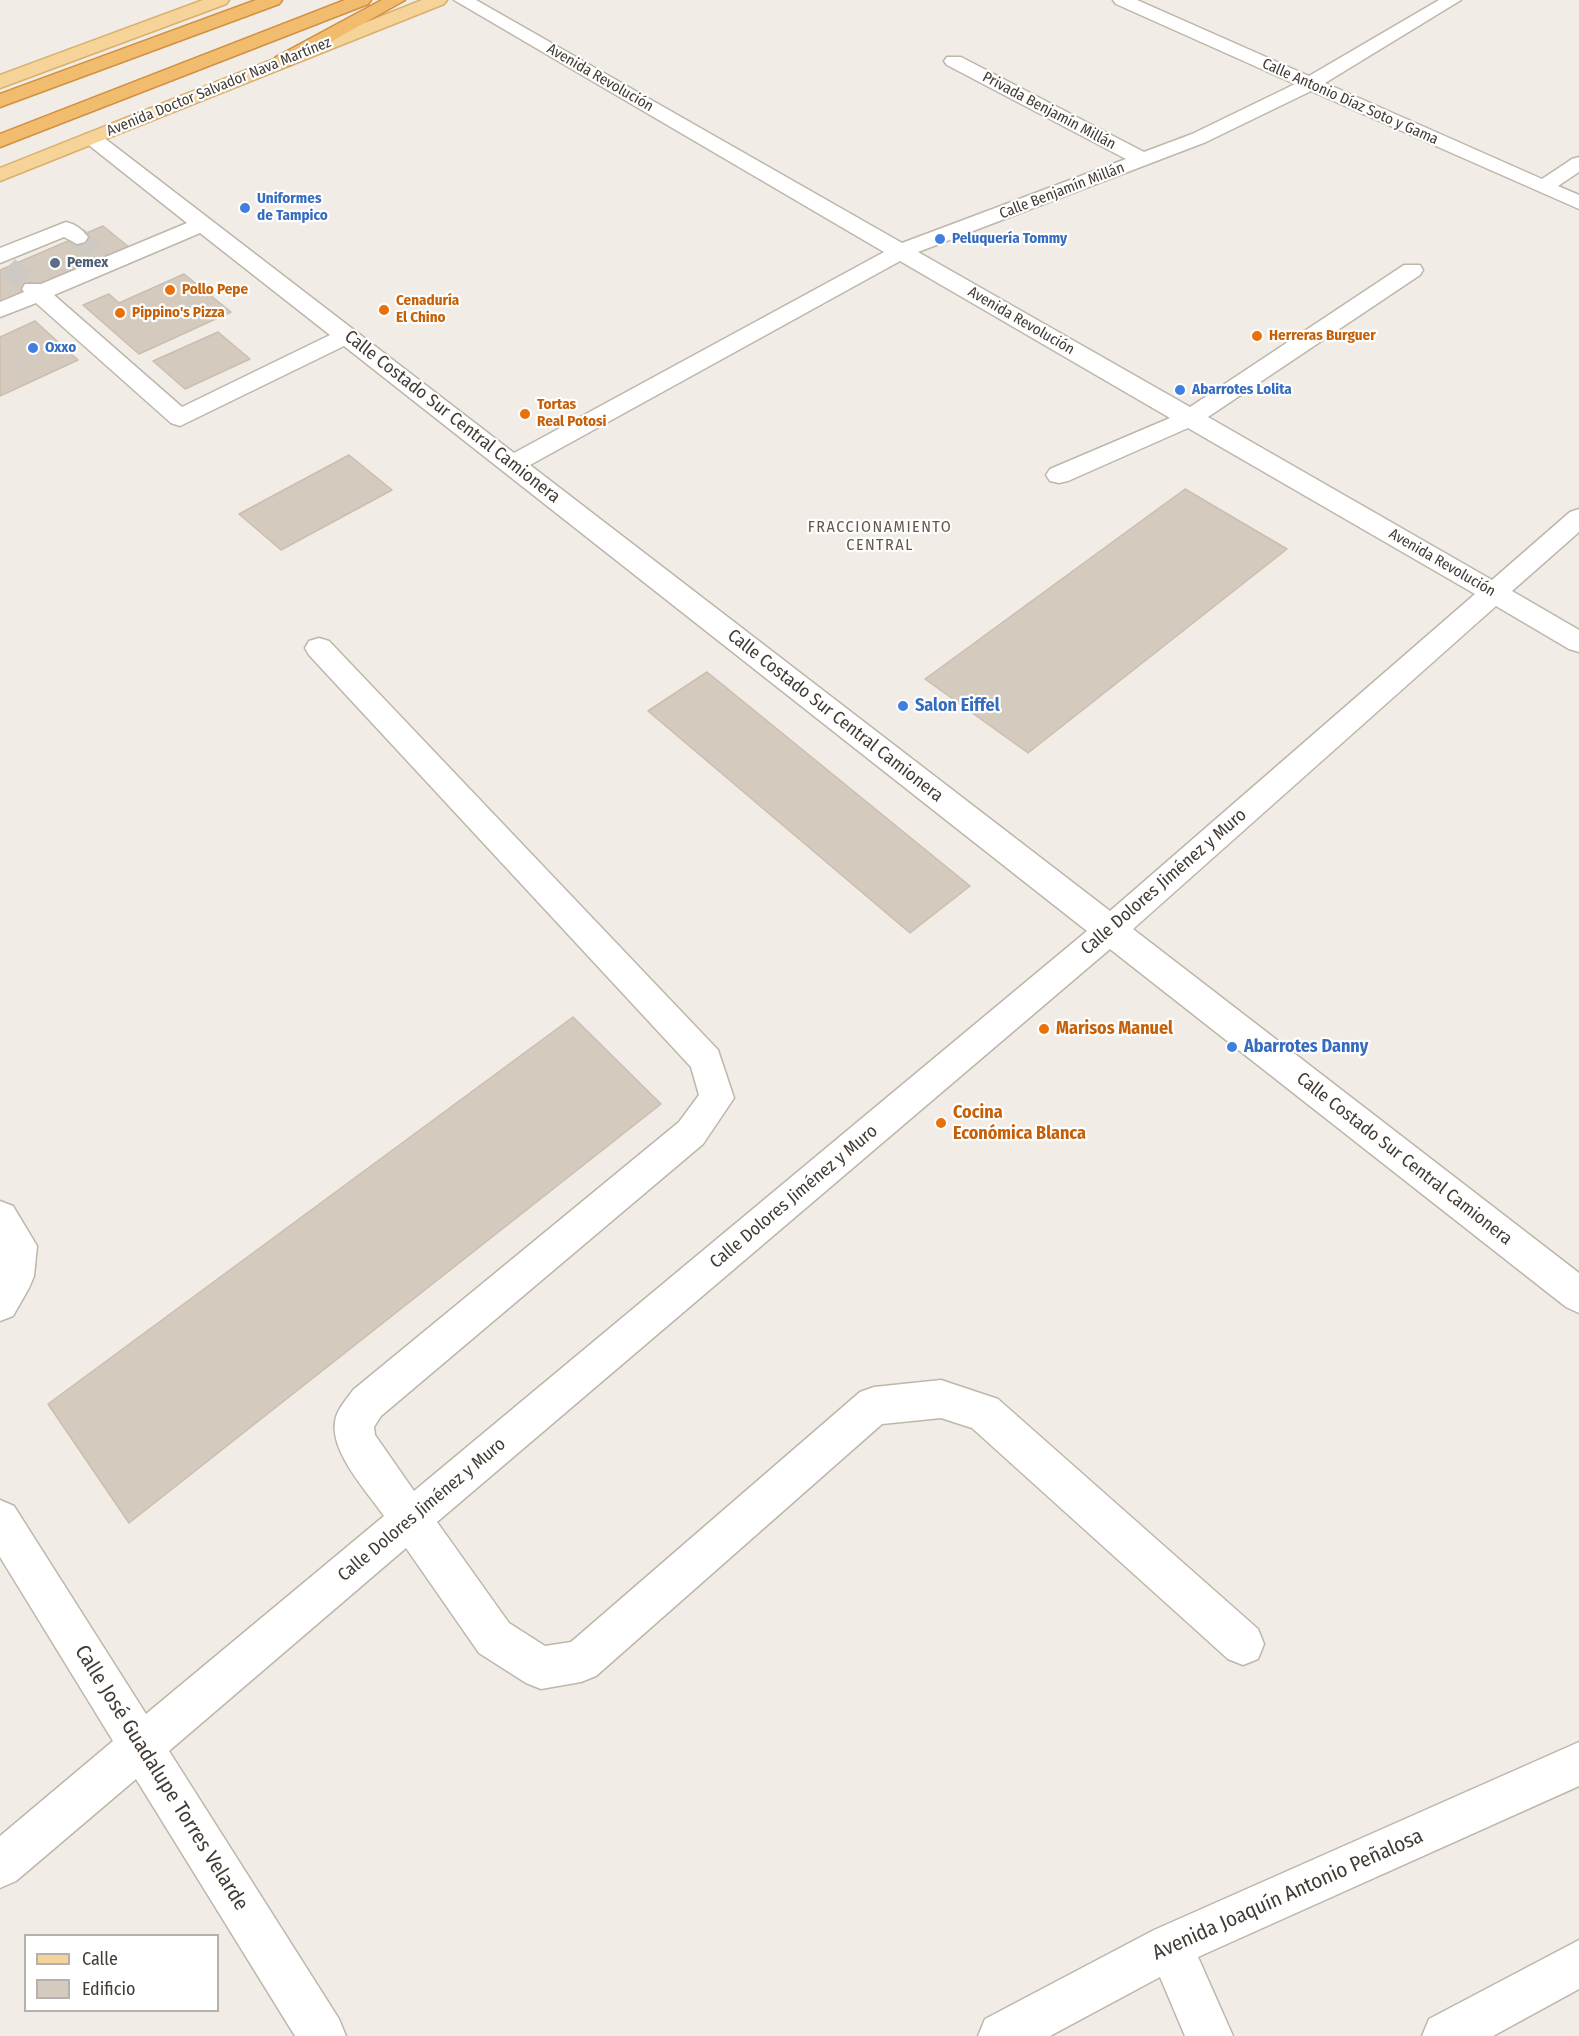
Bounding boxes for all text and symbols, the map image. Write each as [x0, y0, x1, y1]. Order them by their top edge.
street label: Avenida Doctor Salvador Nava Martínez [104, 34, 334, 140]
street label: Avenida Revolución [543, 40, 657, 116]
street label: Calle Antonio Díaz Soto y Gama [1259, 55, 1441, 149]
street label: Privada Benjamín Millán [979, 68, 1119, 154]
street label: Calle Benjamín Millán [997, 159, 1127, 223]
place label: Uniformes de Tampico [257, 190, 328, 225]
marker: Uniformes de Tampico [238, 201, 252, 215]
place label: Peluquería Tommy [952, 230, 1067, 248]
marker: Peluquería Tommy [933, 232, 947, 246]
place label: Pemex [67, 254, 108, 272]
marker: Pemex [48, 256, 62, 270]
place label: Pollo Pepe [182, 281, 248, 299]
marker: Pollo Pepe [163, 283, 177, 297]
street label: Avenida Revolución [964, 283, 1078, 359]
place label: Cenaduría El Chino [396, 292, 459, 327]
marker: Cenaduría El Chino [377, 303, 391, 317]
place label: Pippino's Pizza [132, 304, 225, 322]
marker: Pippino's Pizza [113, 306, 127, 320]
street label: Calle Costado Sur Central Camionera [340, 326, 564, 508]
place label: Herreras Burguer [1269, 327, 1376, 345]
marker: Herreras Burguer [1250, 329, 1264, 343]
place label: Oxxo [45, 339, 76, 357]
marker: Oxxo [26, 341, 40, 355]
place label: Abarrotes Lolita [1192, 381, 1292, 399]
marker: Abarrotes Lolita [1173, 383, 1187, 397]
place label: Tortas Real Potosi [537, 396, 606, 431]
marker: Tortas Real Potosi [518, 407, 532, 421]
district label: FRACCIONAMIENTO CENTRAL [808, 518, 952, 556]
street label: Avenida Revolución [1385, 525, 1499, 601]
street label: Calle Costado Sur Central Camionera [723, 625, 947, 807]
place label: Salon Eiffel [915, 695, 1000, 717]
marker: Salon Eiffel [896, 699, 910, 713]
street label: Calle Dolores Jiménez y Muro [1077, 804, 1251, 960]
place label: Marisos Manuel [1056, 1018, 1173, 1040]
marker: Marisos Manuel [1037, 1022, 1051, 1036]
place label: Abarrotes Danny [1244, 1036, 1368, 1058]
marker: Abarrotes Danny [1225, 1040, 1239, 1054]
street label: Calle Costado Sur Central Camionera [1292, 1068, 1516, 1250]
place label: Cocina Económica Blanca [953, 1102, 1086, 1144]
marker: Cocina Económica Blanca [934, 1116, 948, 1130]
street label: Calle Dolores Jiménez y Muro [706, 1121, 882, 1273]
street label: Calle Dolores Jiménez y Muro [334, 1434, 510, 1586]
street label: Calle José Guadalupe Torres Velarde [69, 1641, 253, 1915]
street label: Avenida Joaquín Antonio Peñalosa [1149, 1824, 1427, 1966]
legend [24, 1934, 219, 2012]
text: Calle [82, 1948, 118, 1970]
text: Edificio [82, 1978, 135, 2000]

